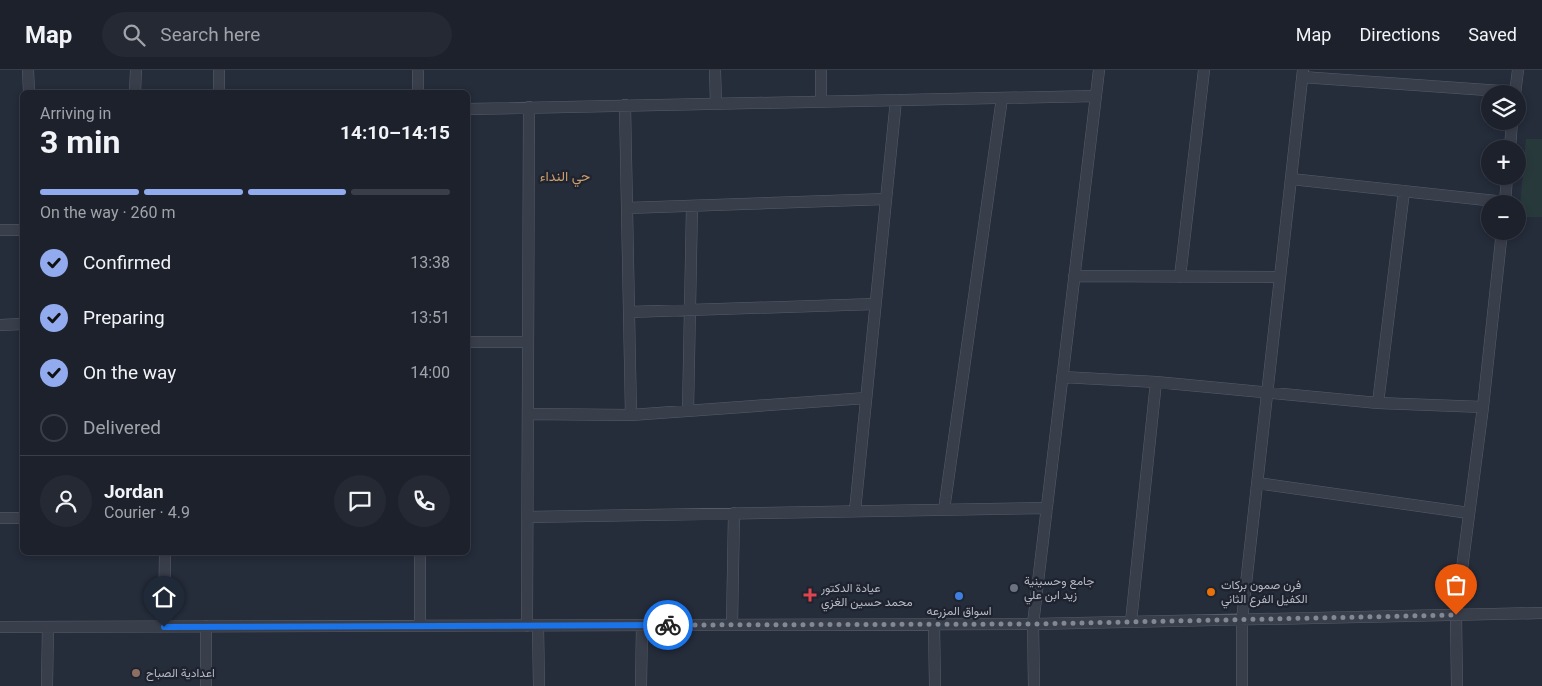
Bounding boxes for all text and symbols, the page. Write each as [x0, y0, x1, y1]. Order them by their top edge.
search box [102, 12, 452, 57]
text: Map [25, 21, 72, 49]
icon: search [120, 21, 148, 49]
text: Search here [160, 23, 260, 46]
text: Map [1296, 24, 1331, 45]
text: Directions [1359, 24, 1440, 45]
text: Saved [1468, 24, 1517, 45]
map controls [1481, 85, 1526, 240]
button: layers [1481, 85, 1526, 130]
text: Arriving in [40, 104, 111, 123]
text: 14:10–14:15 [340, 121, 450, 144]
text: 3 min [40, 123, 120, 161]
button: + [1481, 140, 1526, 185]
district label: حي النداء [540, 168, 590, 188]
button: − [1481, 195, 1526, 240]
text: On the way · 260 m [40, 203, 176, 222]
icon: check [40, 249, 68, 277]
text: Confirmed [83, 251, 171, 274]
text: 13:38 [410, 253, 450, 272]
icon: check [40, 304, 68, 332]
text: Preparing [83, 306, 165, 329]
text: 13:51 [410, 308, 450, 327]
icon: check [40, 359, 68, 387]
text: On the way [83, 361, 176, 384]
text: 14:00 [410, 363, 450, 382]
text: Delivered [83, 416, 161, 439]
button: person [40, 475, 92, 527]
button: chat [334, 475, 386, 527]
button: phone [398, 475, 450, 527]
text: Jordan [104, 480, 164, 503]
text: Courier · 4.9 [104, 503, 190, 522]
pin [1435, 564, 1477, 615]
icon: bag [1442, 571, 1470, 599]
place label: جامع وحسينية زيد ابن علي [1024, 574, 1094, 605]
pin [143, 576, 185, 627]
place label: فرن صمون بركات الكفيل الفرع الثاني [1221, 578, 1308, 609]
place label: عيادة الدكتور محمد حسين الغزي [820, 581, 913, 612]
marker: جامع وحسينية زيد ابن علي [1008, 582, 1020, 594]
icon: home [150, 583, 178, 611]
marker: فرن صمون بركات الكفيل الفرع الثاني [1205, 586, 1217, 598]
marker: عيادة الدكتور محمد حسين الغزي [803, 588, 817, 602]
marker: اسواق المزرعه [953, 590, 965, 602]
courier [643, 600, 693, 650]
place label: اسواق المزرعه [927, 604, 991, 619]
icon: bike [654, 611, 682, 639]
place label: اعدادية الصباح [146, 666, 215, 682]
marker: اعدادية الصباح [130, 667, 142, 679]

